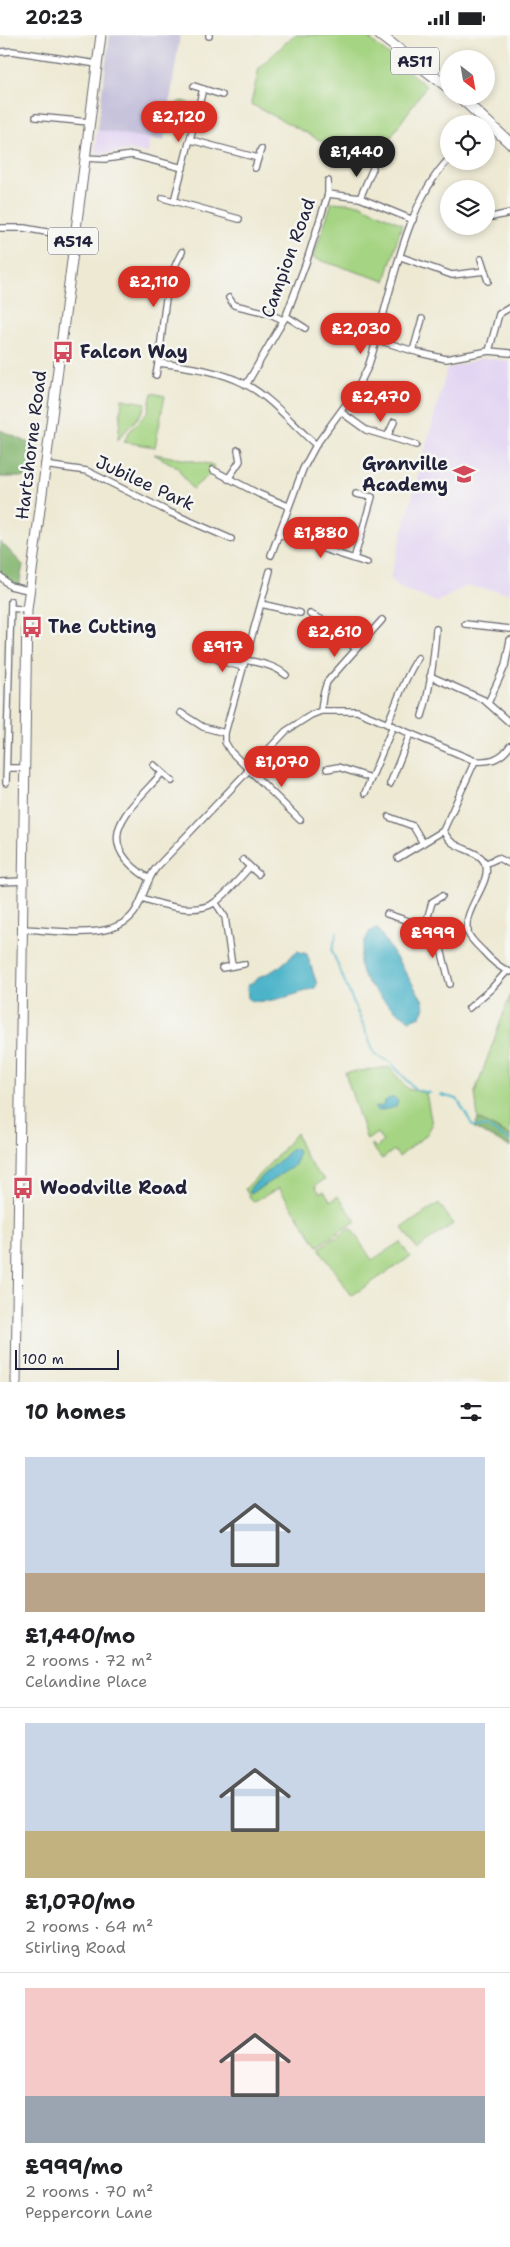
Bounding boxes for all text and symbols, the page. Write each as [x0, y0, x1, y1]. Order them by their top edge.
text: 20:23 [25, 5, 83, 30]
road number: A511 [391, 47, 439, 75]
north arrow [440, 50, 495, 105]
map controls [440, 50, 495, 235]
pin: £2,120 [138, 101, 220, 143]
text: £2,120 [152, 106, 206, 127]
button: locate [440, 115, 495, 170]
pin: £1,440 [316, 135, 398, 178]
text: £1,440 [330, 141, 384, 162]
button: layers [440, 180, 495, 235]
street label: Campion Road [255, 195, 321, 321]
road number: A514 [48, 227, 98, 255]
pin: £2,110 [113, 265, 195, 308]
text: £2,110 [129, 271, 179, 292]
pin: £2,030 [320, 313, 402, 355]
text: £2,030 [332, 318, 390, 339]
bus stop icon: Falcon Way [50, 339, 76, 365]
place label: Falcon Way [80, 340, 188, 364]
street label: Hartshorne Road [10, 369, 52, 521]
pin: £2,470 [340, 381, 422, 423]
text: £2,470 [352, 386, 410, 407]
street label: Jubilee Park [92, 450, 198, 516]
place label: Granville Academy [362, 452, 448, 497]
school or university icon: Granville Academy [451, 461, 477, 487]
pin: £1,880 [280, 517, 362, 559]
text: £1,880 [294, 522, 348, 543]
bus stop icon: The Cutting [19, 614, 45, 640]
place label: The Cutting [48, 615, 156, 639]
pin: £2,610 [294, 615, 376, 658]
text: £2,610 [308, 621, 362, 642]
pin: £917 [193, 631, 253, 673]
text: £917 [203, 636, 243, 657]
pin: £1,070 [241, 745, 323, 788]
text: £1,070 [255, 751, 309, 772]
pin: £999 [403, 917, 463, 959]
text: £999 [411, 922, 455, 943]
bus stop icon: Woodville Road [10, 1175, 36, 1201]
place label: Woodville Road [40, 1176, 187, 1200]
scale bar [15, 1347, 119, 1370]
text: 100 m [22, 1350, 64, 1368]
text: 10 homes [25, 1398, 126, 1426]
icon: filters [457, 1398, 485, 1426]
icon: home [210, 1490, 300, 1580]
text: £1,440/mo [25, 1622, 135, 1650]
text: 2 rooms · 72 m² [25, 1650, 153, 1671]
text: Celandine Place [25, 1671, 147, 1692]
icon: home [210, 1755, 300, 1845]
text: £1,070/mo [25, 1888, 135, 1916]
text: 2 rooms · 64 m² [25, 1916, 153, 1937]
text: Stirling Road [25, 1937, 126, 1958]
icon: home [210, 2020, 300, 2110]
text: £999/mo [25, 2153, 123, 2181]
text: 2 rooms · 70 m² [25, 2181, 153, 2202]
text: Peppercorn Lane [25, 2202, 153, 2223]

